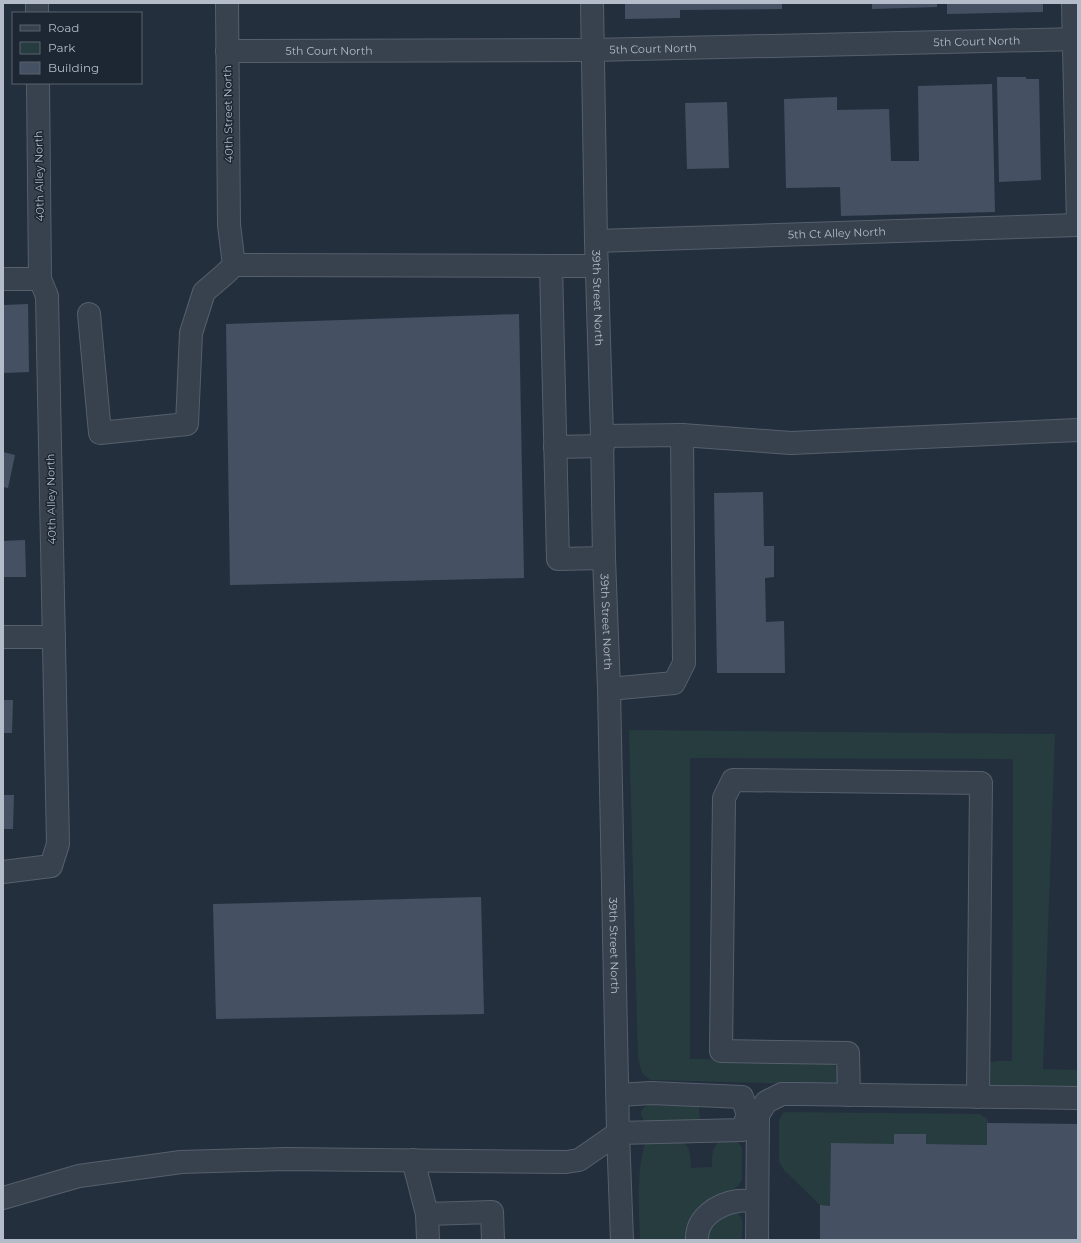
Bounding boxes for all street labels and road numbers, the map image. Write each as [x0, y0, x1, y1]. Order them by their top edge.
street label: 5th Court North [933, 33, 1021, 49]
street label: 5th Court North [609, 41, 697, 57]
street label: 5th Court North [285, 44, 373, 58]
street label: 40th Street North [220, 65, 236, 163]
street label: 40th Alley North [31, 130, 47, 222]
street label: 5th Ct Alley North [788, 224, 886, 242]
street label: 39th Street North [589, 250, 606, 346]
street label: 40th Alley North [43, 453, 59, 545]
street label: 39th Street North [598, 573, 615, 670]
street label: 39th Street North [606, 897, 622, 994]

